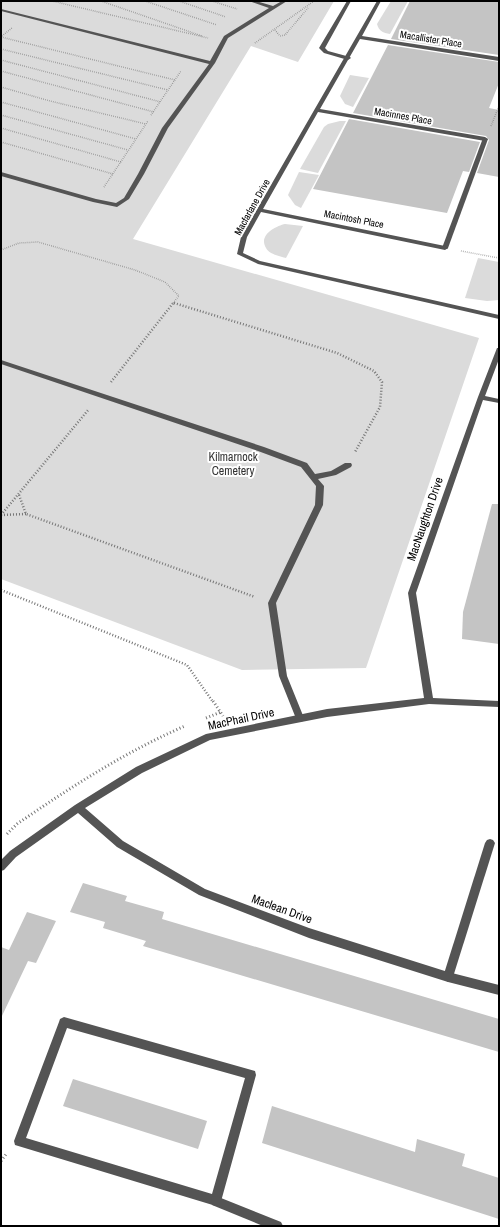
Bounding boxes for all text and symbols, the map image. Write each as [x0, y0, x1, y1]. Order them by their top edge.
street label: Macallister Place [399, 28, 463, 50]
street label: Macinnes Place [373, 105, 433, 128]
street label: Macfarlane Drive [231, 176, 273, 237]
street label: Macintosh Place [323, 207, 385, 231]
park label: Kilmarnock Cemetery [208, 449, 258, 479]
street label: MacNaughton Drive [403, 475, 447, 563]
street label: MacPhail Drive [206, 704, 276, 734]
street label: Maclean Drive [249, 891, 315, 927]

